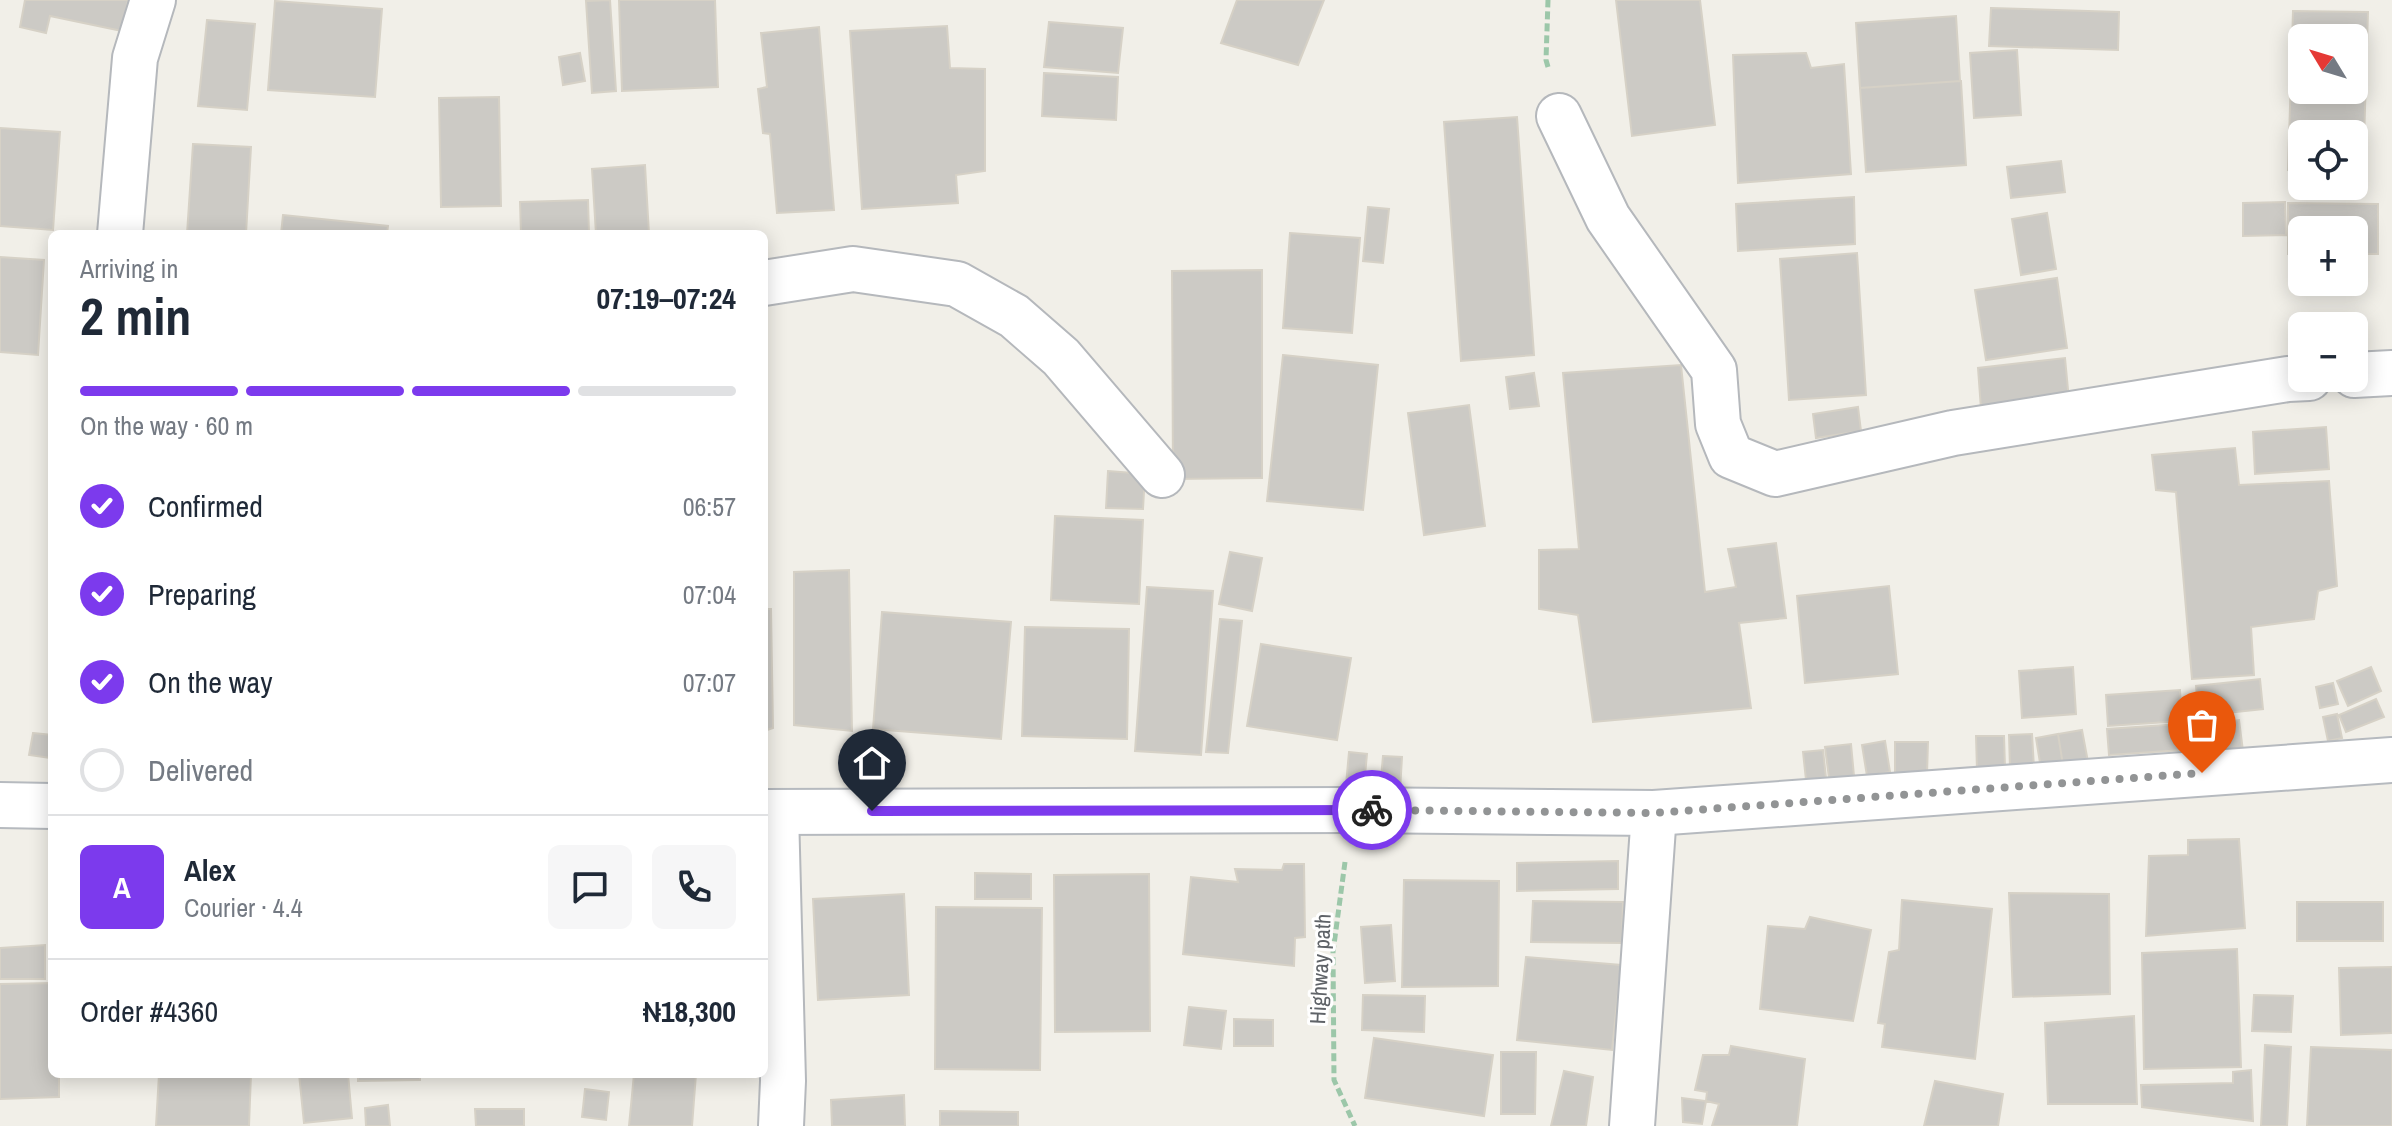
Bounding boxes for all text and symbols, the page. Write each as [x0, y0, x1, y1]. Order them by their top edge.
north arrow [2288, 24, 2368, 104]
map controls [2288, 24, 2368, 392]
button: locate [2288, 120, 2368, 200]
button: + [2288, 216, 2368, 296]
text: Arriving in [80, 251, 178, 286]
text: 07:19–07:24 [597, 278, 736, 318]
text: 2 min [80, 281, 191, 351]
button: − [2288, 312, 2368, 392]
text: On the way · 60 m [80, 408, 253, 443]
icon: check [80, 484, 124, 528]
text: Confirmed [148, 486, 263, 526]
text: 06:57 [683, 489, 736, 524]
icon: check [80, 572, 124, 616]
text: Preparing [148, 574, 256, 614]
text: 07:04 [683, 577, 736, 612]
icon: check [80, 660, 124, 704]
text: On the way [148, 662, 272, 702]
text: 07:07 [683, 665, 736, 700]
pin [2168, 691, 2236, 773]
icon: bag [2180, 703, 2224, 747]
pin [838, 729, 906, 811]
icon: home [850, 741, 894, 785]
text: Delivered [148, 750, 253, 790]
courier [1332, 770, 1412, 850]
icon: bike [1350, 788, 1394, 832]
button: chat [548, 845, 632, 929]
button: phone [652, 845, 736, 929]
text: Alex [184, 850, 236, 890]
text: A [113, 867, 131, 907]
text: Courier · 4.4 [184, 890, 303, 925]
street label: Highway path [1302, 913, 1338, 1025]
text: Order #4360 [80, 991, 218, 1031]
text: ₦18,300 [643, 991, 736, 1031]

